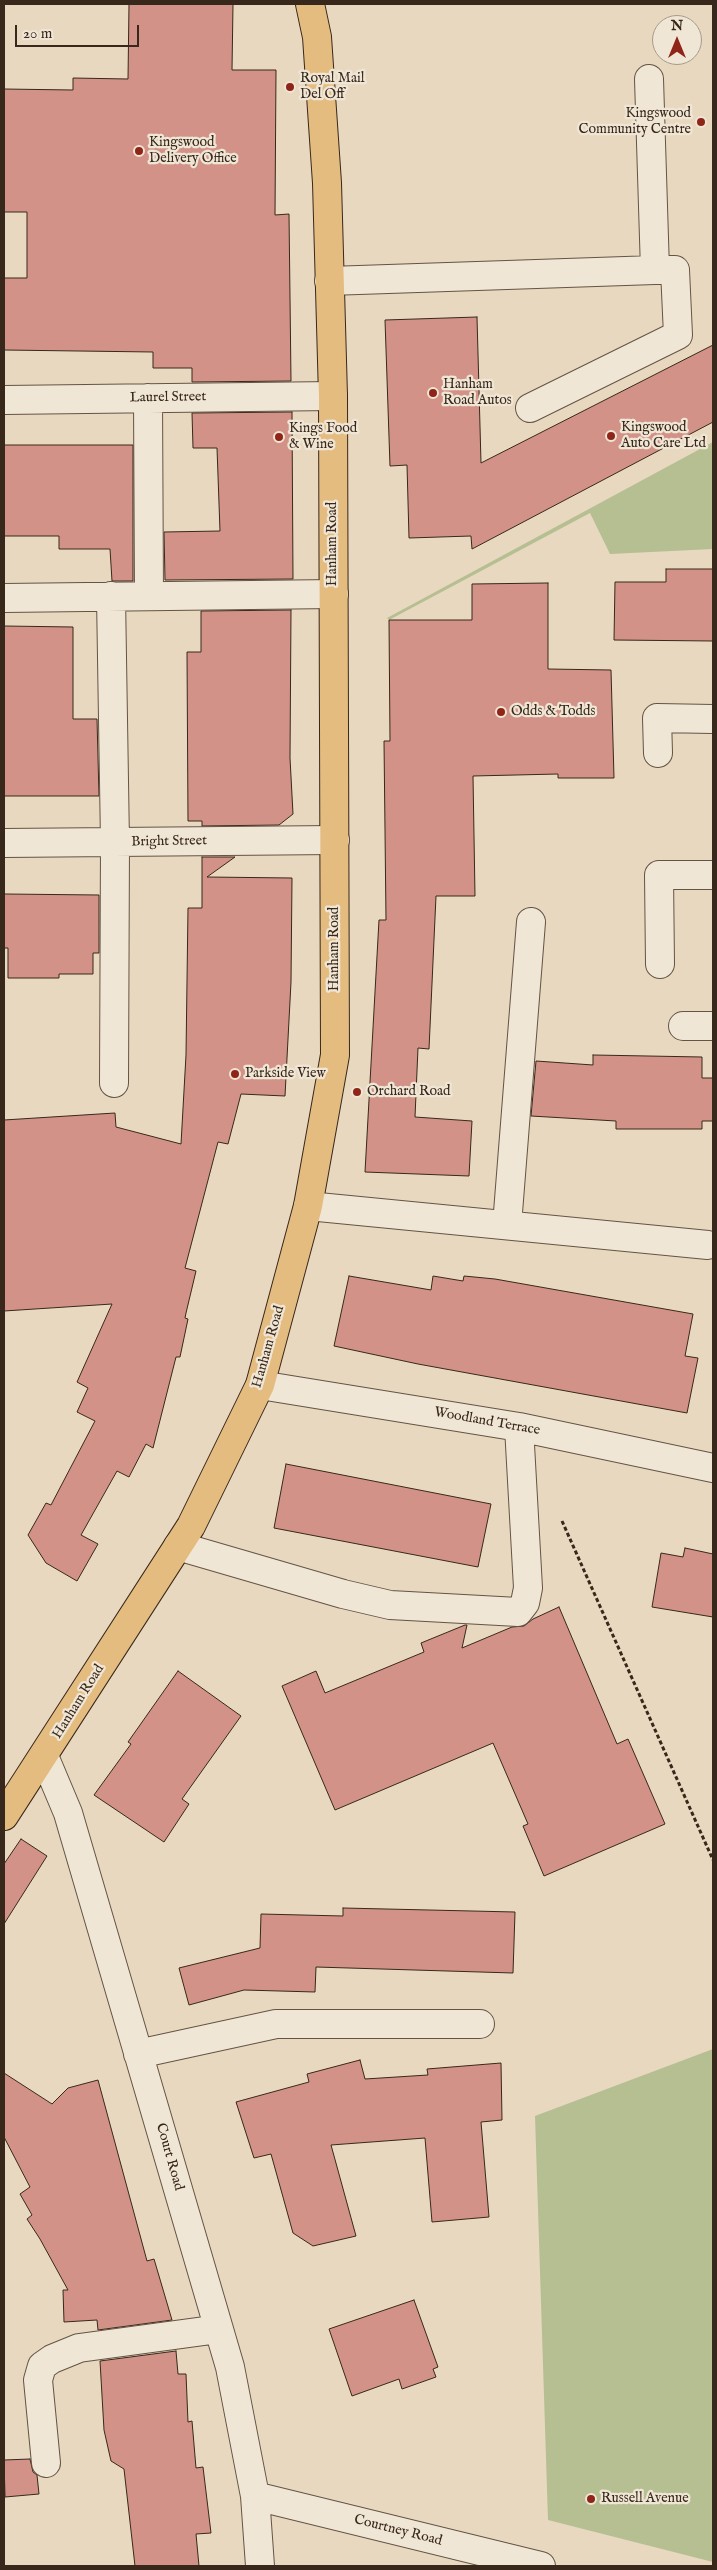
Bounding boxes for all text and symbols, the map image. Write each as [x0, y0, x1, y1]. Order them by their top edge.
scale bar [18, 15, 141, 47]
north arrow [652, 15, 702, 65]
text: N [671, 17, 683, 35]
text: 20 m [23, 24, 52, 43]
place label: Royal Mail Del Off [300, 71, 365, 104]
marker: Royal Mail Del Off [284, 81, 296, 93]
place label: Kingswood Community Centre [579, 106, 691, 138]
marker: Kingswood Community Centre [695, 116, 707, 128]
place label: Kingswood Delivery Office [149, 135, 237, 168]
marker: Kingswood Delivery Office [133, 145, 145, 157]
place label: Hanham Road Autos [443, 377, 512, 410]
marker: Hanham Road Autos [427, 387, 439, 399]
street label: Laurel Street [130, 389, 206, 407]
place label: Kingswood Auto Care Ltd [621, 420, 706, 452]
place label: Kings Food & Wine [289, 421, 357, 454]
marker: Kingswood Auto Care Ltd [605, 430, 617, 442]
marker: Kings Food & Wine [273, 431, 285, 443]
street label: Hanham Road [325, 502, 341, 586]
place label: Odds & Todds [511, 704, 595, 720]
marker: Odds & Todds [495, 706, 507, 718]
street label: Bright Street [131, 833, 207, 851]
street label: Hanham Road [327, 907, 343, 991]
place label: Parkside View [245, 1066, 326, 1082]
marker: Parkside View [229, 1068, 241, 1080]
place label: Orchard Road [367, 1084, 451, 1100]
marker: Orchard Road [351, 1086, 363, 1098]
street label: Hanham Road [249, 1304, 289, 1390]
street label: Woodland Terrace [433, 1404, 541, 1440]
street label: Hanham Road [49, 1662, 109, 1742]
street label: Court Road [151, 2121, 187, 2193]
place label: Russell Avenue [601, 2491, 689, 2507]
marker: Russell Avenue [585, 2493, 597, 2505]
street label: Courtney Road [352, 2512, 444, 2550]

